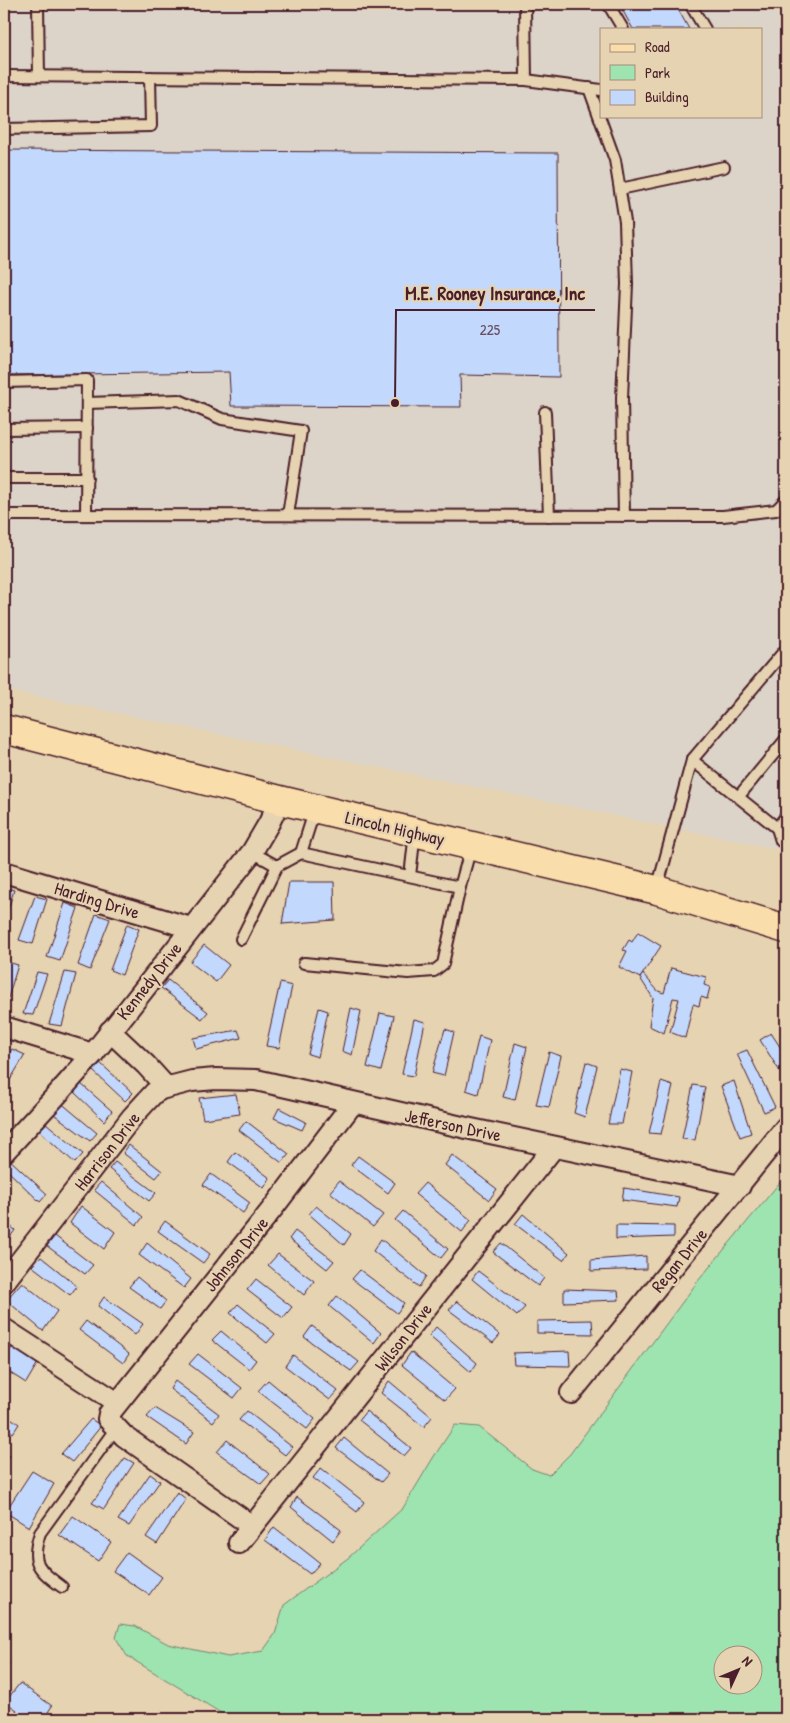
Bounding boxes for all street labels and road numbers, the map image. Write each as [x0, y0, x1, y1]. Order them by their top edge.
street label: Lincoln Highway [343, 804, 447, 852]
street label: Harding Drive [51, 875, 143, 925]
street label: Kennedy Drive [111, 937, 187, 1025]
street label: Jefferson Drive [403, 1103, 503, 1147]
street label: Harrison Drive [68, 1106, 146, 1196]
street label: Johnson Drive [198, 1211, 274, 1297]
street label: Regan Drive [645, 1222, 713, 1298]
street label: Wilson Drive [368, 1298, 438, 1376]

